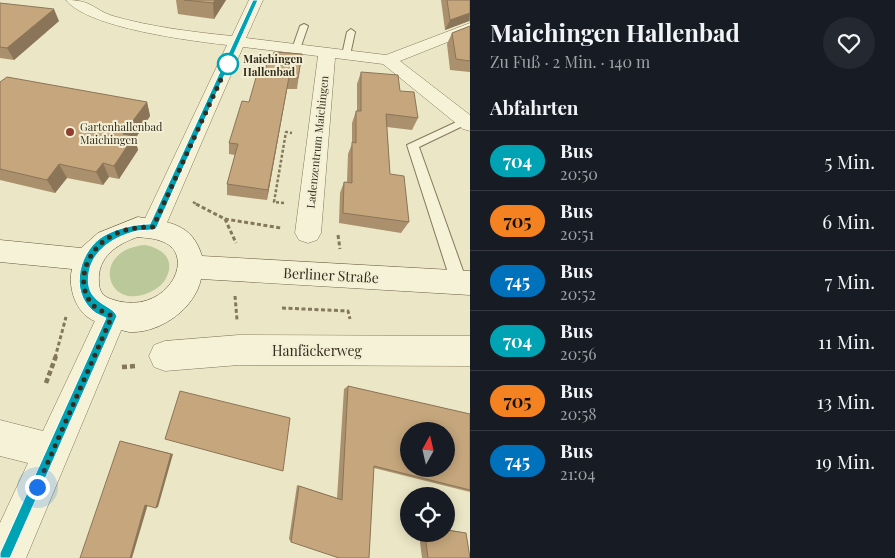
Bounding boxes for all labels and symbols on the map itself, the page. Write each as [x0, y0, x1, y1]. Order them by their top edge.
place label: Maichingen Hallenbad [243, 51, 303, 79]
marker: Maichingen Hallenbad [217, 53, 239, 75]
street label: Ladenzentrum Maichingen [303, 75, 331, 209]
place label: Gartenhallenbad Maichingen [80, 119, 163, 147]
marker: Gartenhallenbad Maichingen [64, 126, 76, 138]
street label: Berliner Straße [283, 263, 379, 287]
street label: Hanfäckerweg [272, 341, 363, 360]
north arrow [400, 422, 455, 478]
your location [25, 475, 50, 500]

